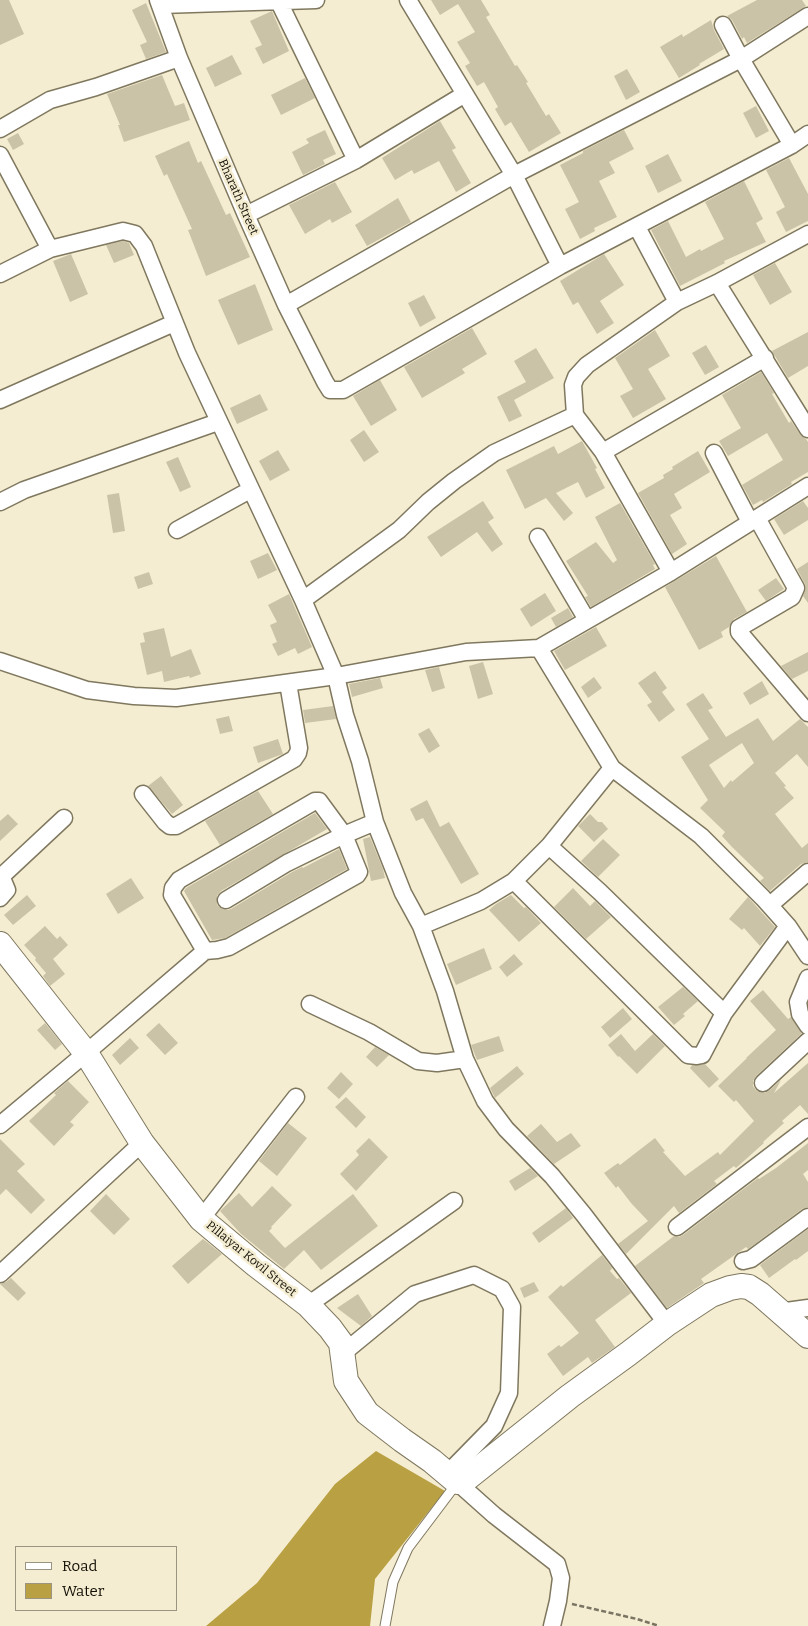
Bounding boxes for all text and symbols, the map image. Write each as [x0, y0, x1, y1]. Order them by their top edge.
street label: Bharath Street [215, 157, 261, 237]
street label: Pillaiyar Kovil Street [203, 1218, 299, 1300]
legend [15, 1546, 178, 1611]
text: Road [62, 1557, 97, 1575]
text: Water [62, 1582, 104, 1600]

